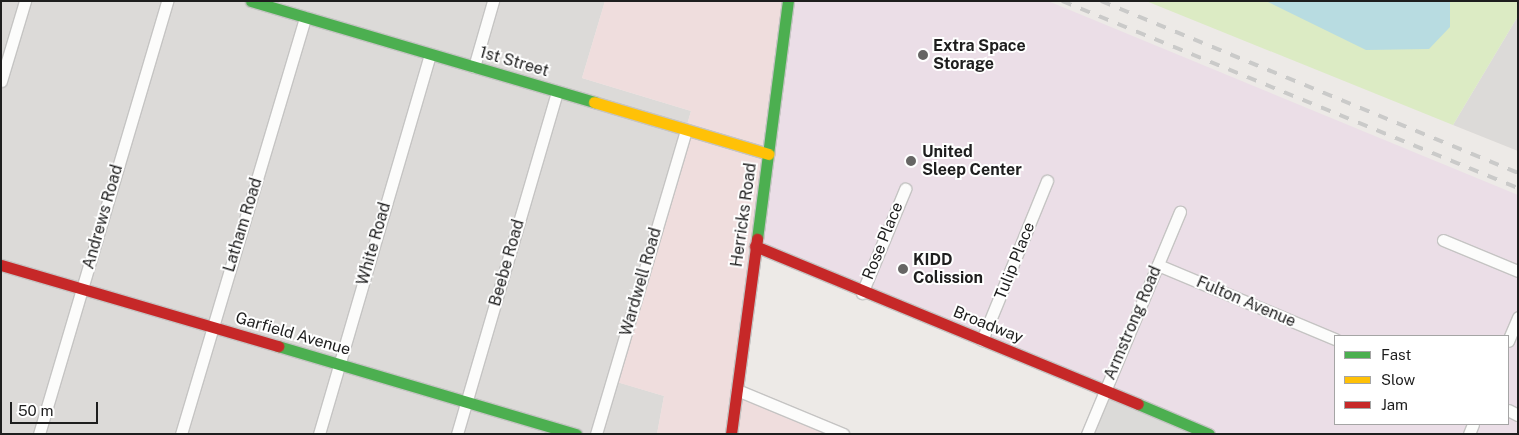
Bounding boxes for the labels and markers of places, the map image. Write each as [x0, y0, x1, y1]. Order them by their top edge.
place label: Extra Space Storage [933, 36, 1026, 74]
marker: Extra Space Storage [917, 49, 929, 61]
place label: United Sleep Center [922, 142, 1022, 180]
marker: United Sleep Center [904, 154, 918, 168]
place label: KIDD Colission [913, 250, 983, 288]
marker: KIDD Colission [897, 263, 909, 275]

